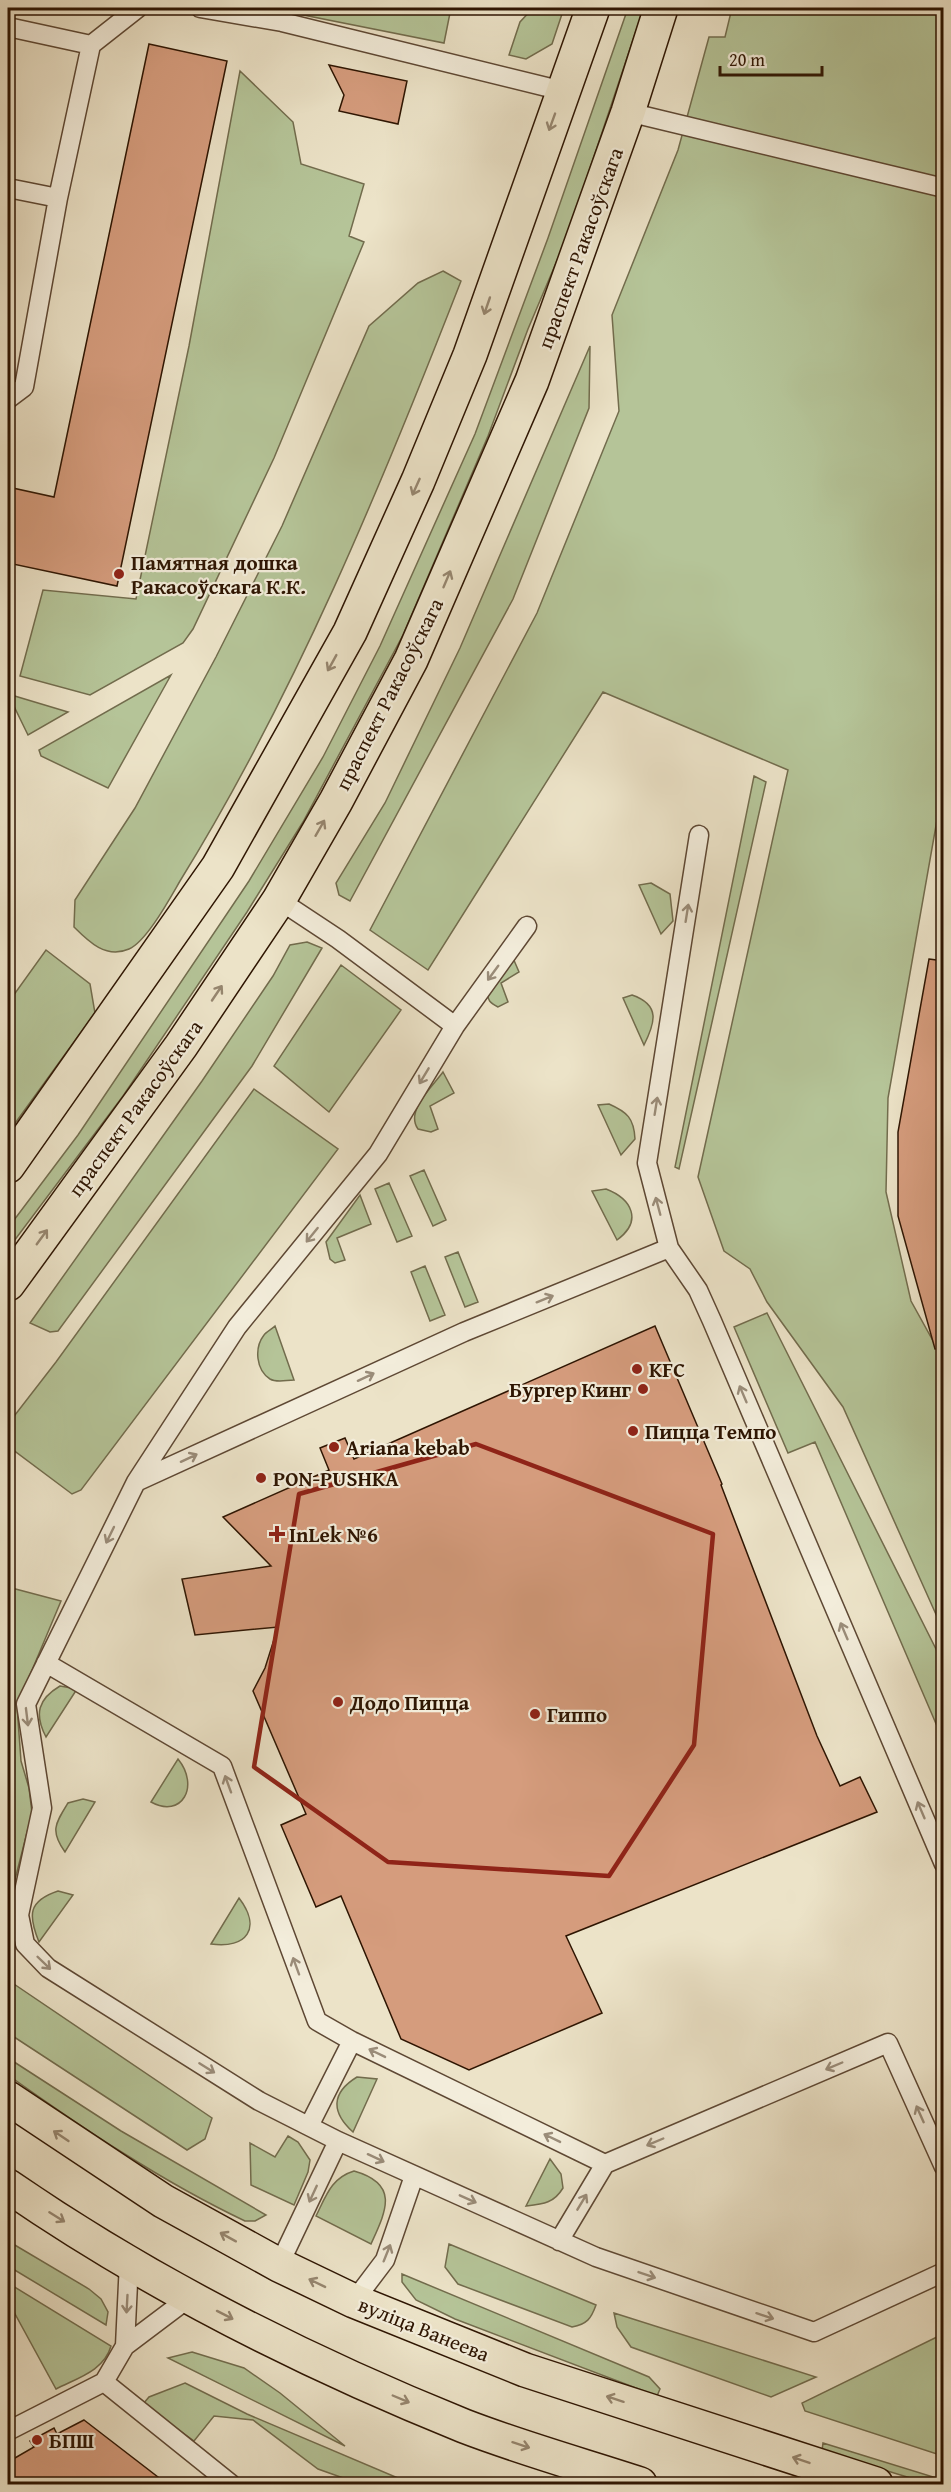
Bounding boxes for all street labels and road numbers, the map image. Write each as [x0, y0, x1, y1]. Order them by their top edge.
street label: праспект Ракасоўскага [529, 143, 631, 353]
street label: праспект Ракасоўскага [327, 592, 451, 796]
street label: праспект Ракасоўскага [60, 1013, 210, 1203]
street label: вуліца Ванеева [354, 2289, 494, 2369]

